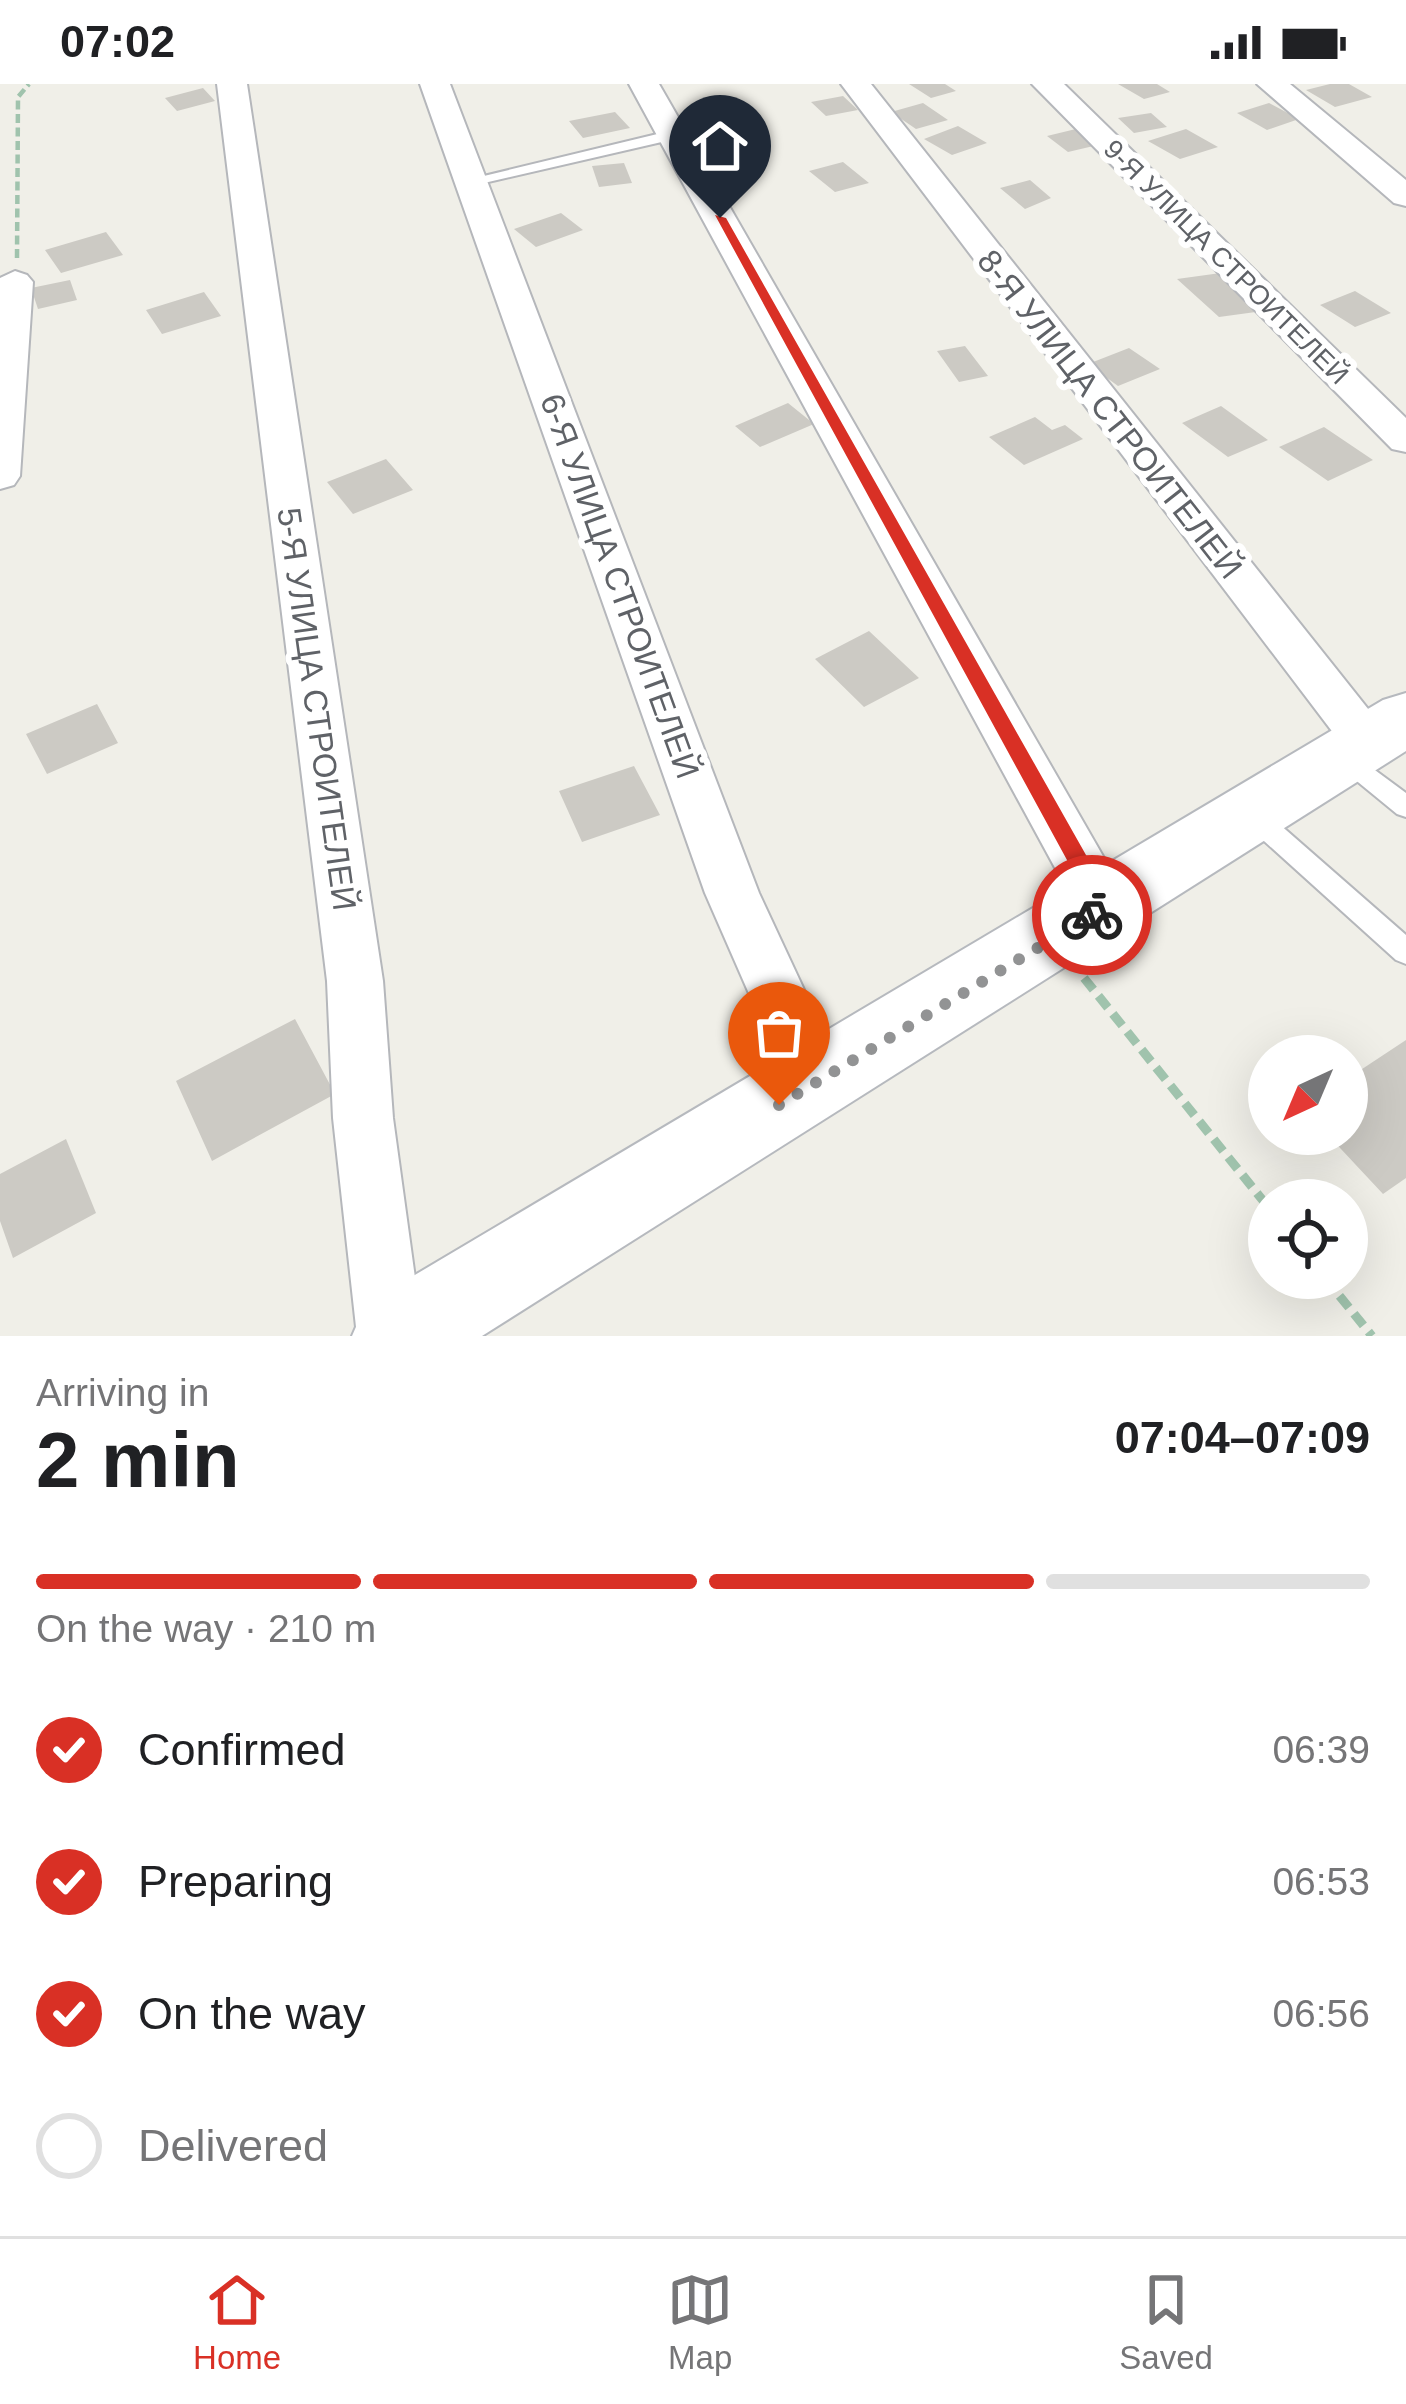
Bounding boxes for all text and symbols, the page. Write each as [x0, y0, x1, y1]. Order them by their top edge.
text: 07:02 [60, 16, 175, 67]
pin [669, 95, 771, 218]
icon: home [687, 113, 753, 179]
street label: 9-Я УЛИЦА СТРОИТЕЛЕЙ [1098, 133, 1355, 390]
street label: 8-Я УЛИЦА СТРОИТЕЛЕЙ [970, 243, 1250, 585]
street label: 6-Я УЛИЦА СТРОИТЕЛЕЙ [533, 389, 707, 783]
street label: 5-Я УЛИЦА СТРОИТЕЛЕЙ [270, 505, 364, 913]
courier [1032, 855, 1152, 975]
icon: bike [1059, 882, 1125, 948]
pin [728, 982, 830, 1105]
icon: bag [746, 1000, 812, 1066]
north arrow [1248, 1035, 1368, 1155]
map controls [1248, 1035, 1368, 1299]
button: locate [1248, 1179, 1368, 1299]
text: Arriving in [36, 1371, 209, 1414]
text: 07:04–07:09 [1115, 1412, 1370, 1463]
text: 2 min [36, 1416, 240, 1504]
text: On the way · 210 m [36, 1607, 376, 1650]
icon: check [36, 1717, 102, 1783]
text: Confirmed [138, 1724, 346, 1775]
text: 06:39 [1272, 1728, 1370, 1771]
icon: check [36, 1849, 102, 1915]
text: Preparing [138, 1856, 333, 1907]
text: 06:53 [1272, 1860, 1370, 1903]
icon: check [36, 1981, 102, 2047]
text: On the way [138, 1988, 366, 2039]
text: 06:56 [1272, 1992, 1370, 2035]
text: Delivered [138, 2120, 328, 2171]
tab: Home [193, 2267, 281, 2377]
tab: Map [667, 2267, 733, 2377]
tab: Saved [1119, 2267, 1213, 2377]

